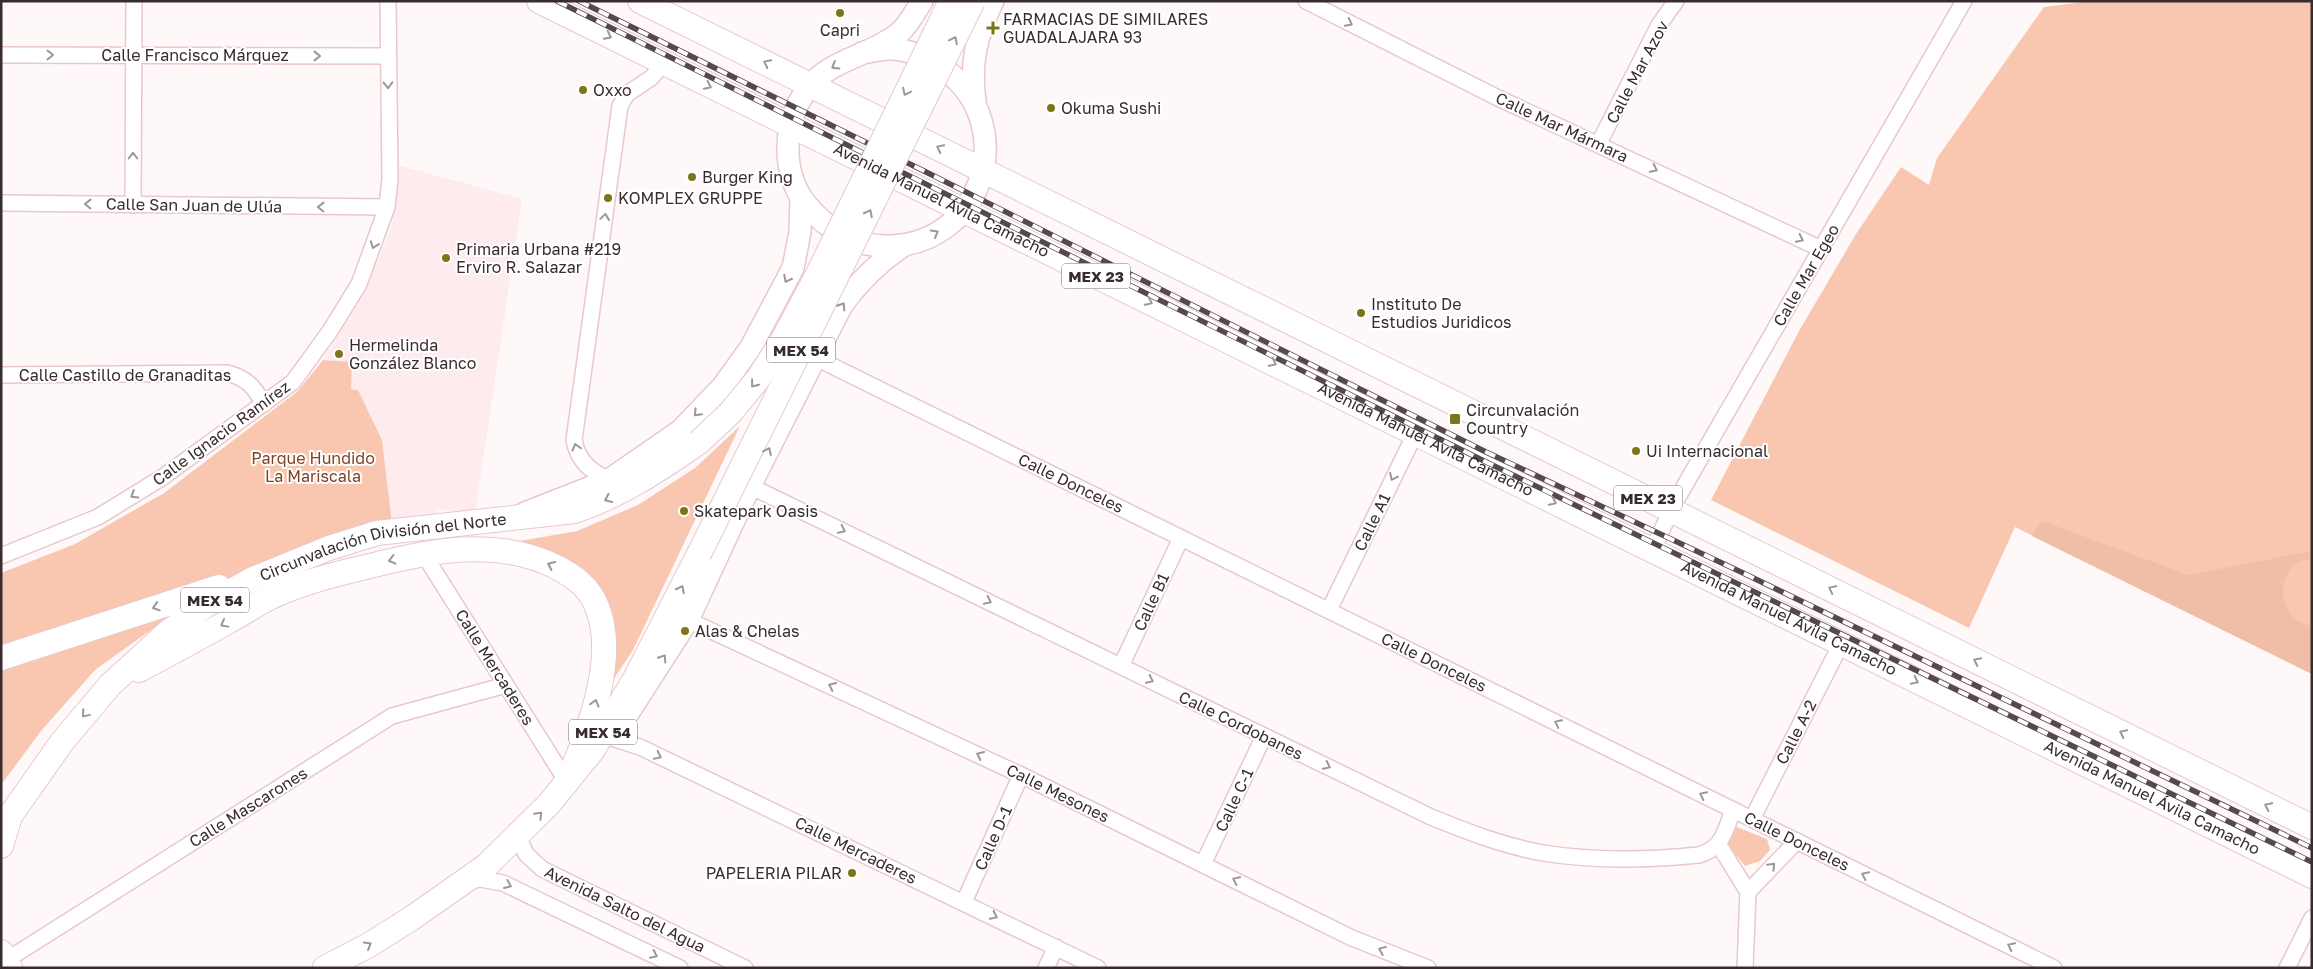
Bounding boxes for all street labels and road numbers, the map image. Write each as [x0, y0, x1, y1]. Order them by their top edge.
street label: Calle Mar Azov [1602, 17, 1673, 127]
street label: Calle Francisco Márquez [101, 45, 289, 65]
street label: Calle Mar Mármara [1493, 88, 1631, 166]
street label: Avenida Manuel Ávila Camacho [830, 138, 1053, 261]
street label: Calle San Juan de Ulúa [106, 193, 282, 217]
street label: Calle Mar Egeo [1769, 220, 1843, 330]
road number: MEX 23 [1062, 264, 1130, 288]
road number: MEX 54 [767, 338, 835, 362]
street label: Calle Castillo de Granaditas [19, 365, 231, 385]
street label: Calle Ignacio Ramírez [148, 376, 294, 490]
street label: Avenida Manuel Ávila Camacho [1315, 377, 1537, 500]
street label: Calle Donceles [1015, 449, 1127, 517]
road number: MEX 23 [1614, 486, 1682, 510]
street label: Calle A1 [1349, 490, 1395, 554]
street label: Circunvalación División del Norte [256, 509, 507, 585]
street label: Avenida Manuel Ávila Camacho [1678, 556, 1900, 680]
street label: Calle B1 [1129, 570, 1173, 634]
road number: MEX 54 [181, 588, 249, 612]
street label: Calle Mercaderes [451, 605, 539, 729]
street label: Calle Donceles [1378, 628, 1490, 696]
street label: Calle Cordobanes [1176, 686, 1306, 764]
street label: Calle A-2 [1771, 697, 1821, 767]
road number: MEX 54 [569, 720, 637, 744]
street label: Avenida Manuel Ávila Camacho [2041, 736, 2263, 859]
street label: Calle Mesones [1003, 759, 1113, 827]
street label: Calle Mascarones [185, 763, 311, 851]
street label: Calle C-1 [1211, 765, 1258, 835]
street label: Calle D-1 [970, 803, 1016, 873]
street label: Calle Donceles [1741, 807, 1853, 875]
street label: Calle Mercaderes [792, 812, 920, 888]
street label: Avenida Salto del Agua [541, 861, 709, 957]

